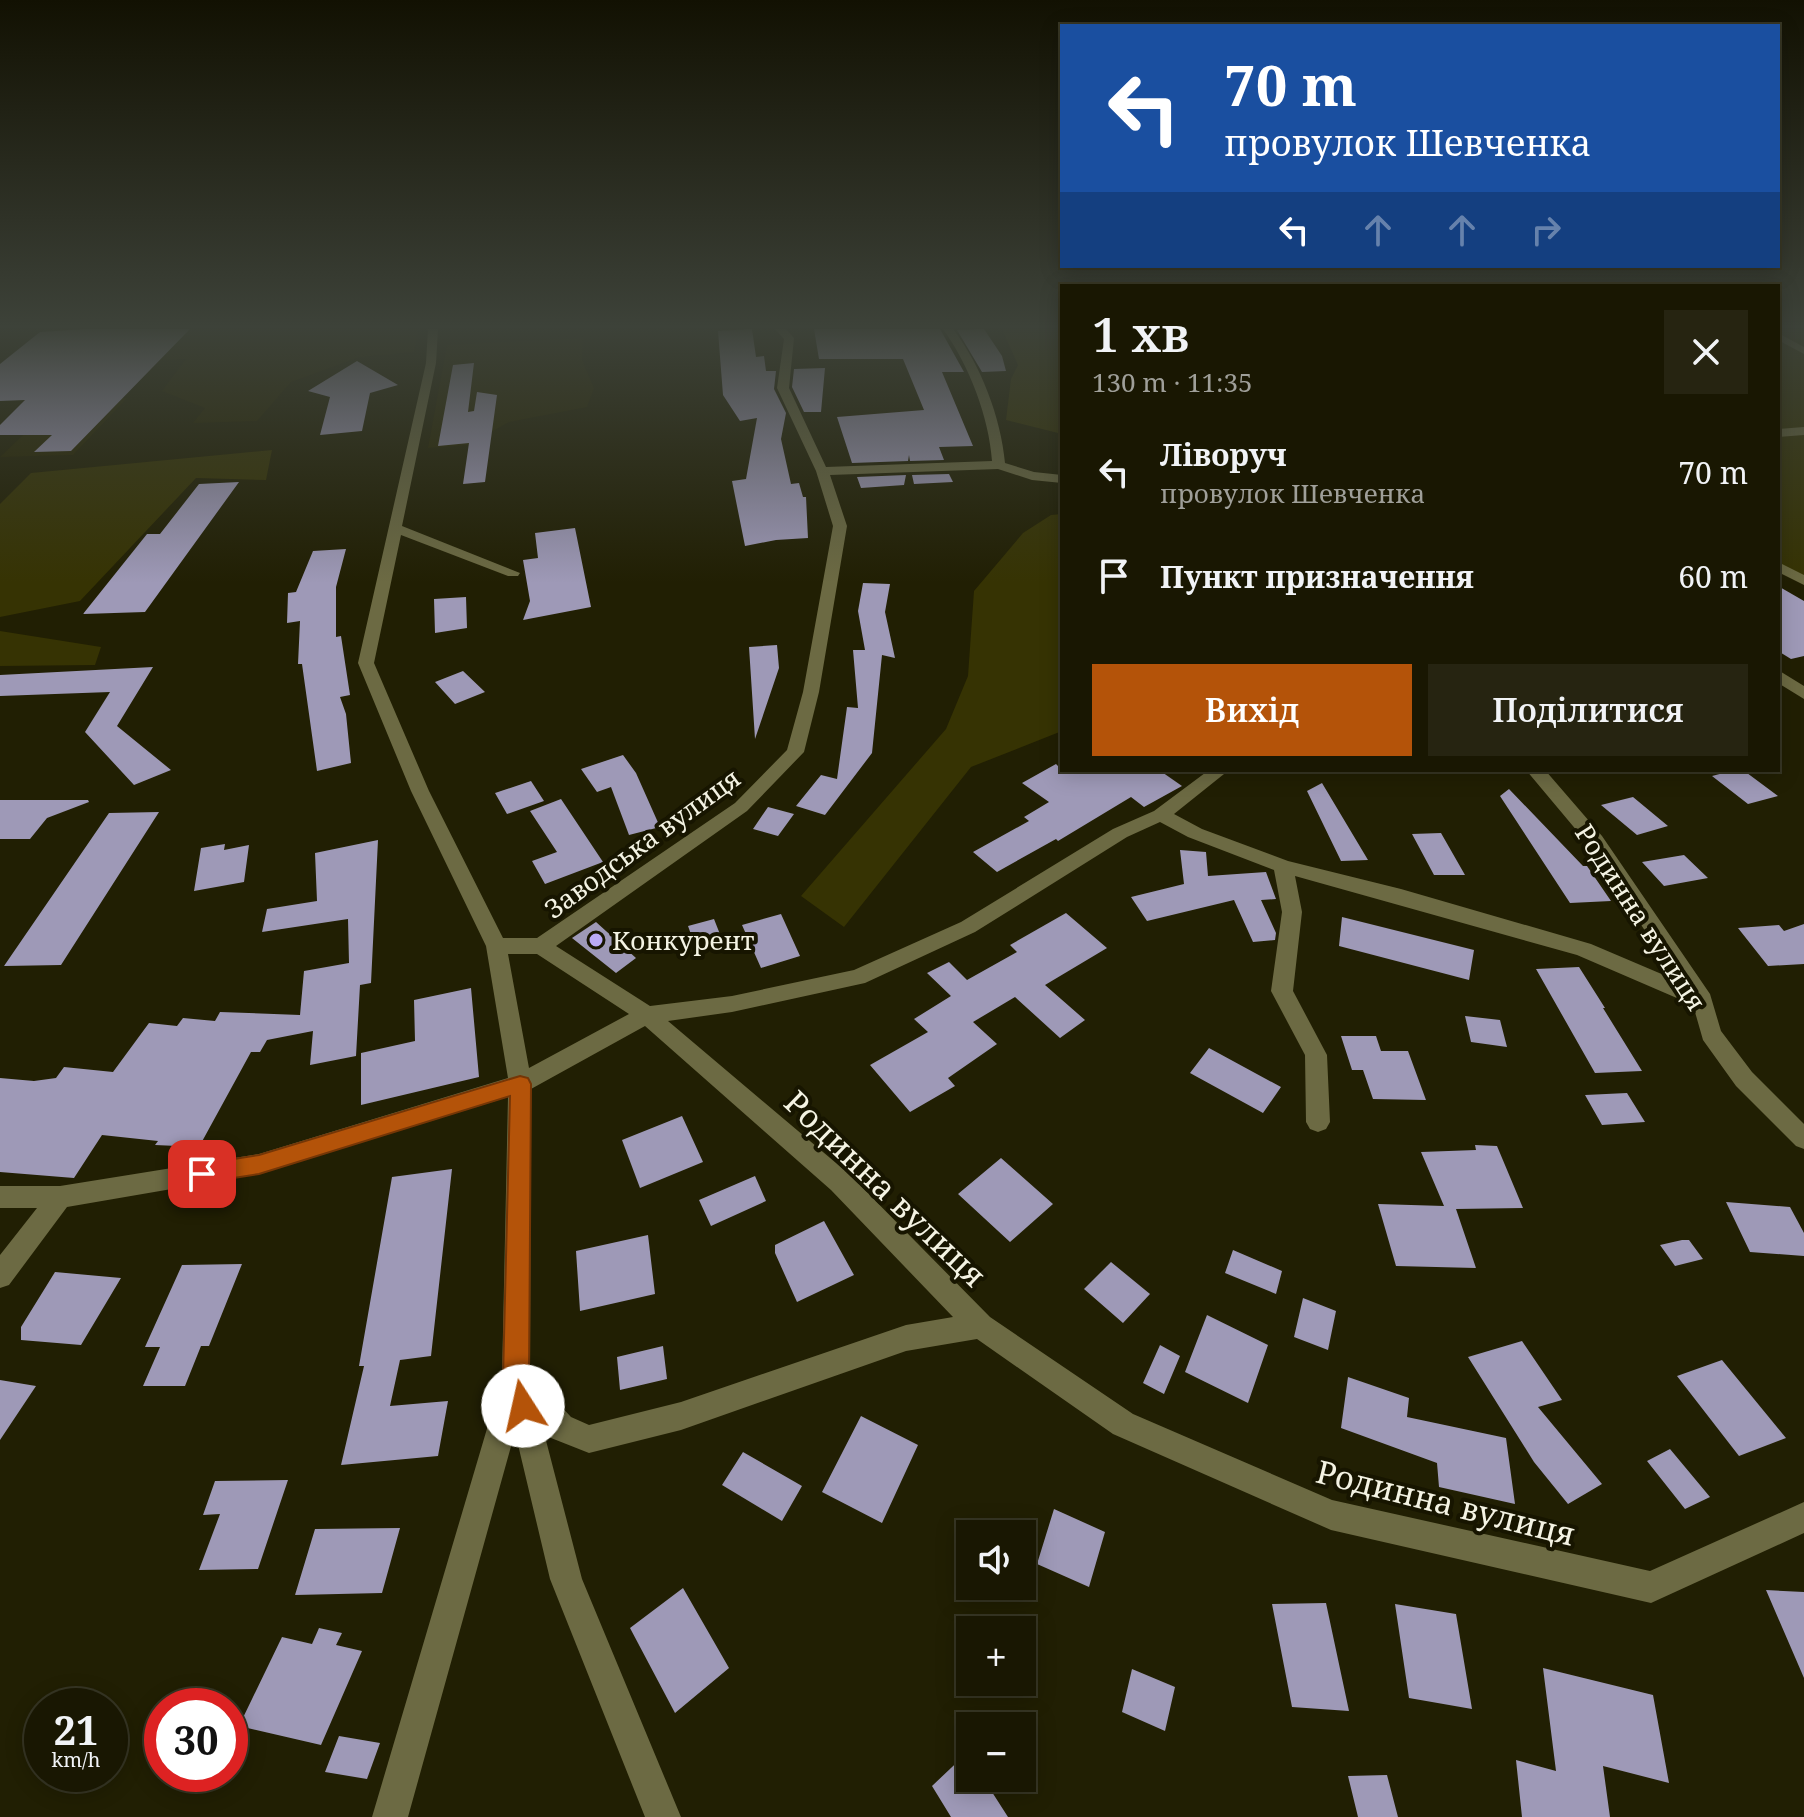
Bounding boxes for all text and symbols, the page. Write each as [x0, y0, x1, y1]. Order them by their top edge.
text: 70 m [1224, 46, 1357, 122]
icon: left [1092, 56, 1196, 160]
text: провулок Шевченка [1224, 118, 1591, 167]
icon: left [1272, 208, 1316, 252]
icon: ahead [1356, 208, 1400, 252]
icon: ahead [1440, 208, 1484, 252]
icon: right [1524, 208, 1568, 252]
text: 1 хв [1092, 301, 1189, 366]
button: close [1664, 310, 1748, 394]
text: 130 m · 11:35 [1092, 364, 1253, 400]
text: Ліворуч [1160, 434, 1287, 475]
icon: left [1092, 450, 1136, 494]
text: 70 m [1678, 452, 1748, 493]
text: провулок Шевченка [1160, 475, 1425, 511]
icon: arrive [1092, 554, 1136, 598]
text: Пункт призначення [1160, 556, 1474, 597]
text: 60 m [1678, 556, 1748, 597]
button: Вихід [1092, 664, 1412, 756]
button: Поділитися [1428, 664, 1748, 756]
street label: Заводська вулиця [537, 760, 747, 926]
street label: Родинна вулиця [1567, 817, 1715, 1017]
place label: Конкурент [612, 922, 755, 958]
marker: Конкурент [587, 931, 605, 949]
street label: Родинна вулиця [776, 1080, 996, 1296]
pin [168, 1140, 236, 1208]
icon: arrive [180, 1152, 224, 1196]
position arrow [481, 1364, 565, 1448]
street label: Родинна вулиця [1312, 1449, 1580, 1555]
map controls [956, 1520, 1036, 1792]
button: sound [956, 1520, 1036, 1600]
button: + [956, 1616, 1036, 1696]
speed limit sign: 30 [144, 1688, 248, 1792]
text: 21 [53, 1702, 99, 1757]
button: − [956, 1712, 1036, 1792]
text: km/h [51, 1746, 101, 1773]

